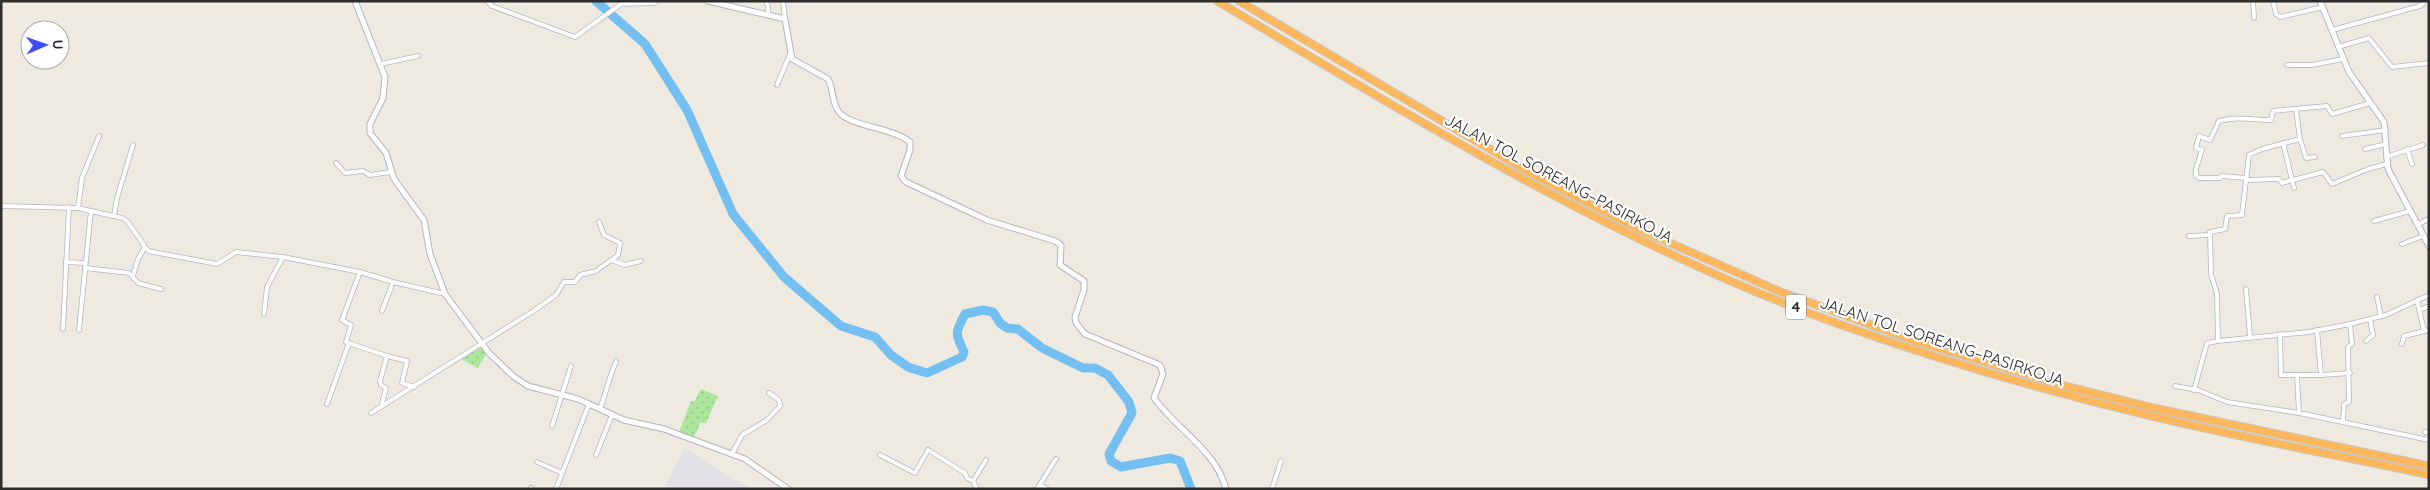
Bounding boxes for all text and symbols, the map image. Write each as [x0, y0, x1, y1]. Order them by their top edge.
north arrow [20, 20, 70, 70]
text: U [49, 39, 67, 50]
street label: JALAN TOL SOREANG–PASIRKOJA [1441, 109, 1677, 247]
street label: JALAN TOL SOREANG–PASIRKOJA [1817, 292, 2067, 390]
road number: 4 [1786, 294, 1806, 320]

